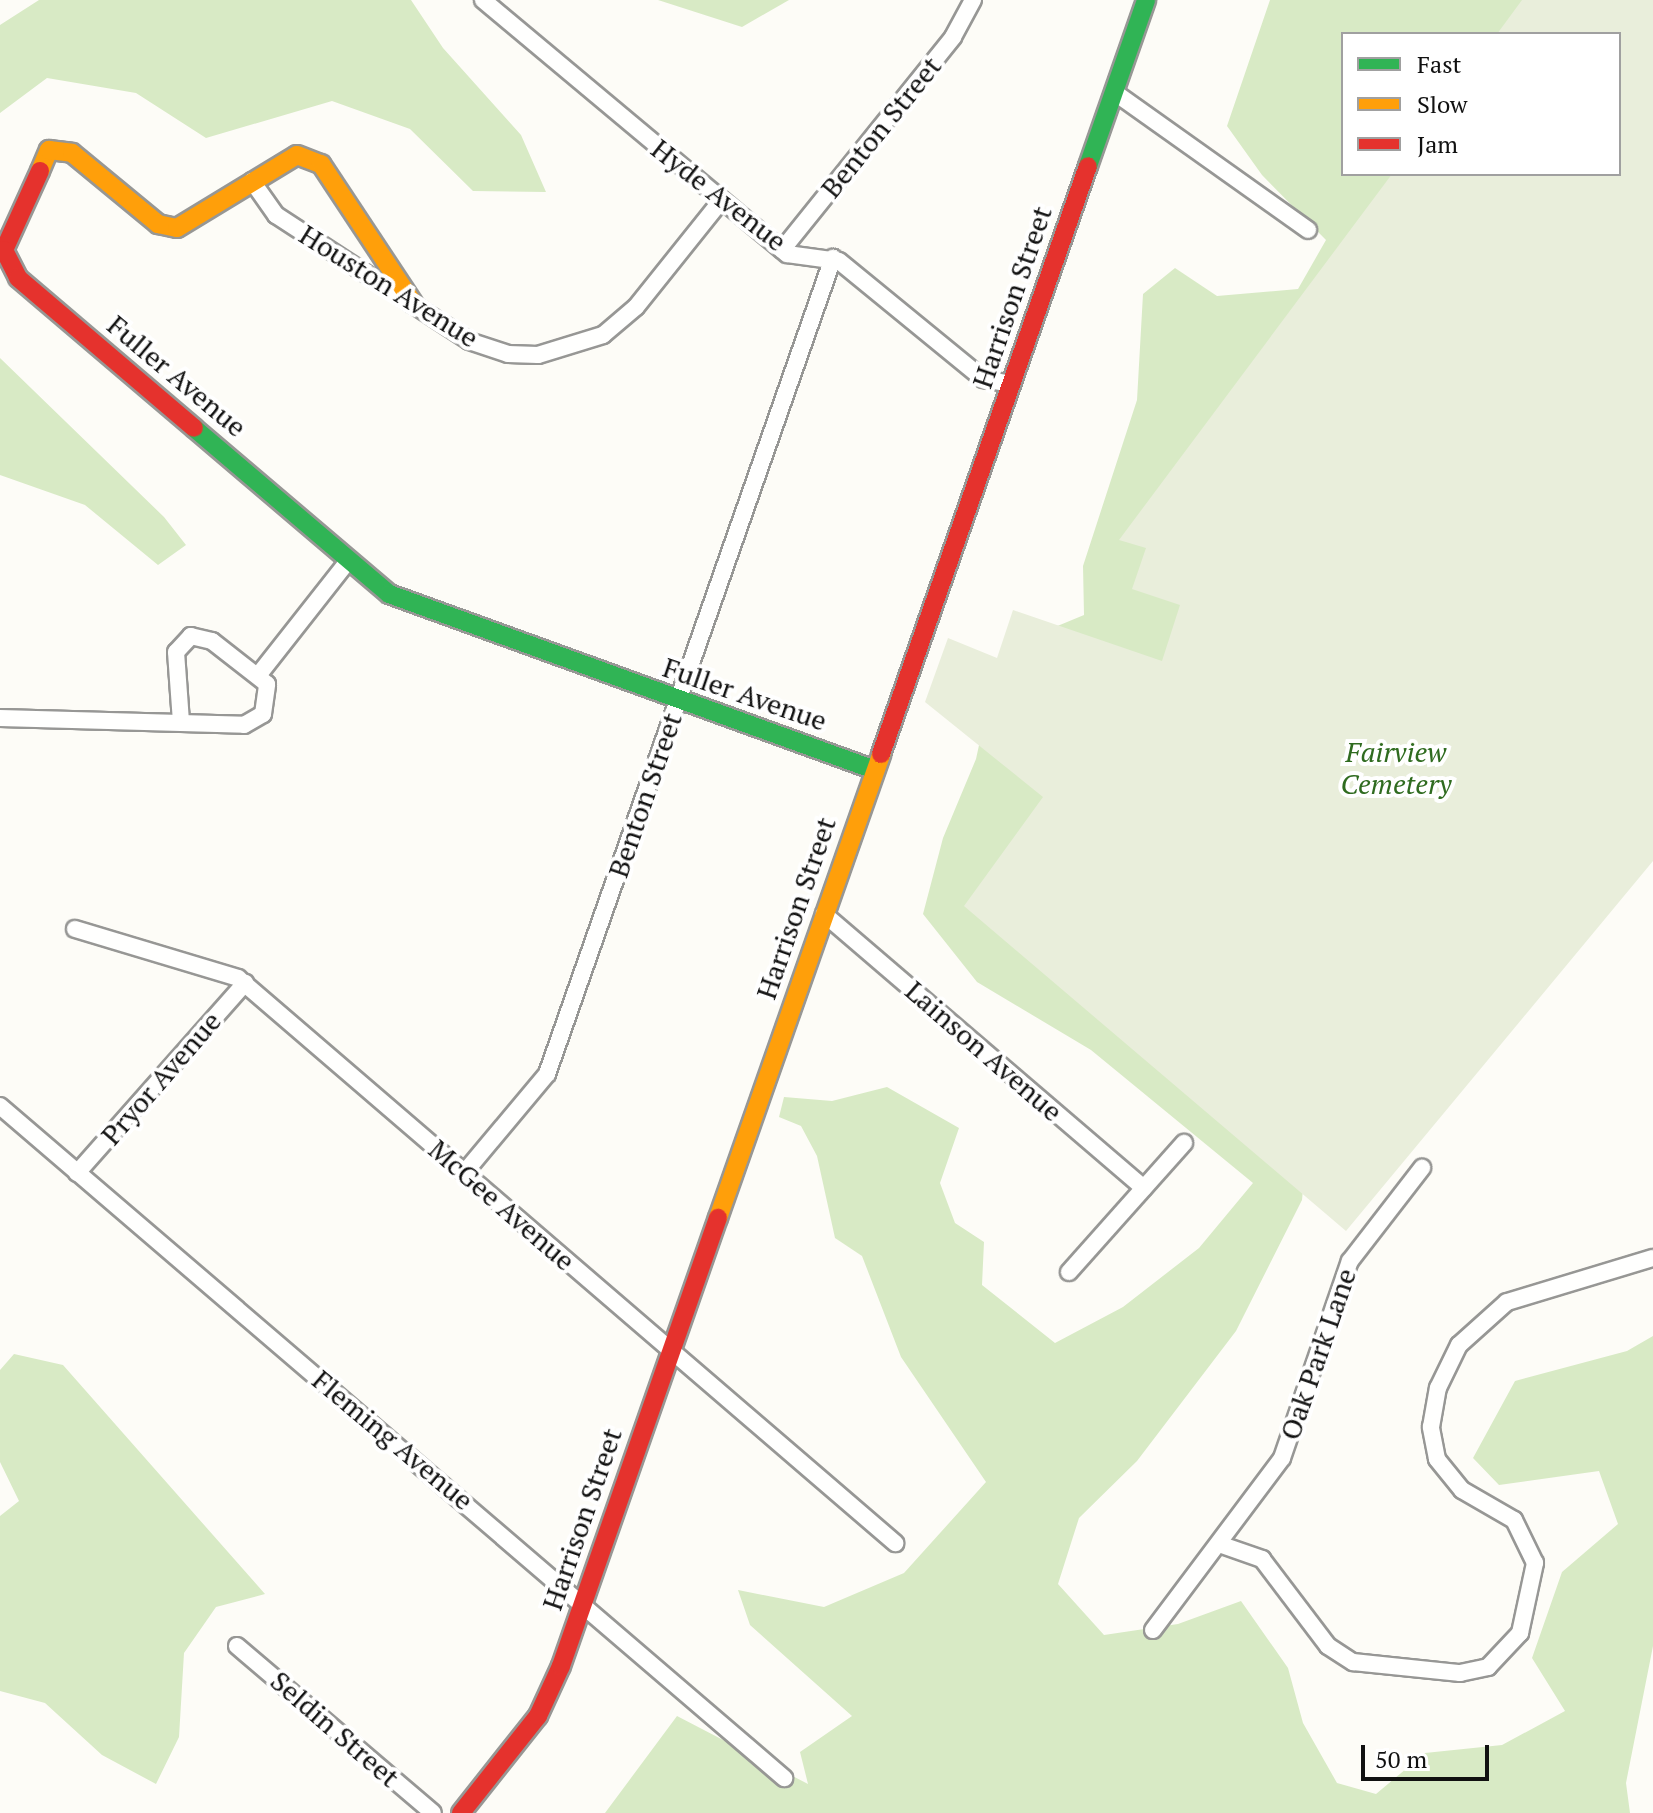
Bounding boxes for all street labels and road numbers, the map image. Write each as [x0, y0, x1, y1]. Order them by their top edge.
street label: Benton Street [814, 50, 948, 204]
street label: Hyde Avenue [645, 132, 793, 258]
street label: Harrison Street [965, 202, 1059, 392]
street label: Houston Avenue [293, 217, 485, 355]
street label: Fuller Avenue [101, 308, 253, 444]
street label: Fuller Avenue [658, 650, 832, 738]
street label: Benton Street [601, 708, 689, 882]
street label: Harrison Street [749, 813, 843, 1003]
street label: Lainson Avenue [899, 974, 1069, 1128]
street label: Pryor Avenue [94, 1004, 228, 1152]
street label: McGee Avenue [422, 1132, 582, 1278]
street label: Oak Park Lane [1273, 1264, 1363, 1444]
street label: Fleming Avenue [306, 1363, 480, 1517]
street label: Harrison Street [535, 1424, 629, 1614]
street label: Seldin Street [264, 1664, 406, 1794]

